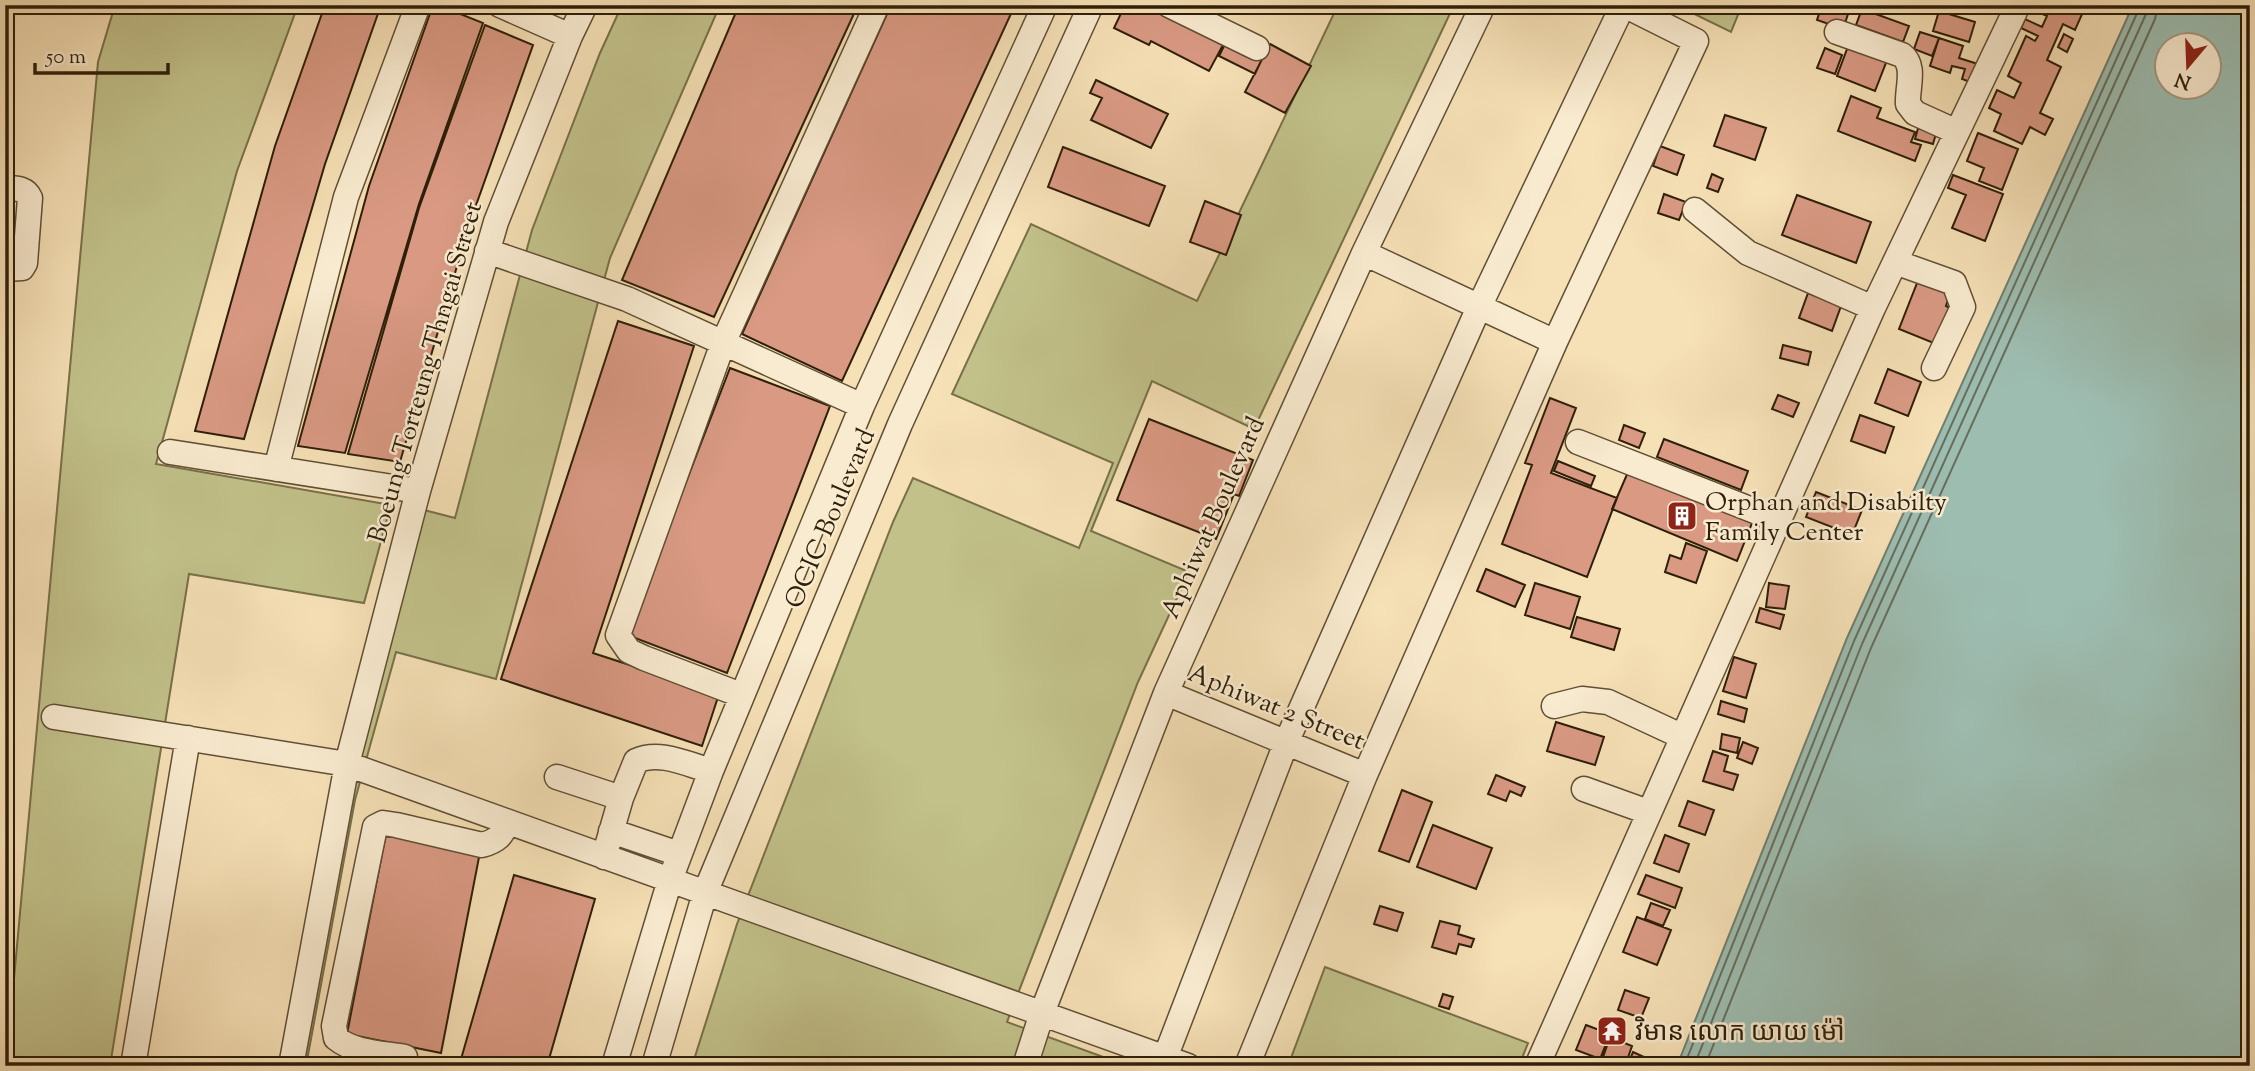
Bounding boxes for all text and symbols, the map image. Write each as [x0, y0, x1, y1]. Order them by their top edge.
scale bar [35, 32, 168, 76]
north arrow [2154, 32, 2224, 102]
text: 50 m [45, 43, 86, 73]
text: N [2172, 64, 2195, 95]
street label: Boeung Torteung Thngai Street [360, 198, 493, 548]
street label: Aphiwat Boulevard [1153, 411, 1275, 625]
street label: OCIC Boulevard [777, 423, 886, 615]
place label: Orphan and Disabilty Family Center [1705, 485, 1947, 552]
building icon: Orphan and Disabilty Family Center [1665, 499, 1699, 533]
street label: Aphiwat 2 Street [1182, 656, 1370, 761]
temple icon: វិមាន លោក យាយ ម៉ៅ [1595, 1014, 1629, 1048]
place label: វិមាន លោក យាយ ម៉ៅ [1634, 1015, 1845, 1052]

